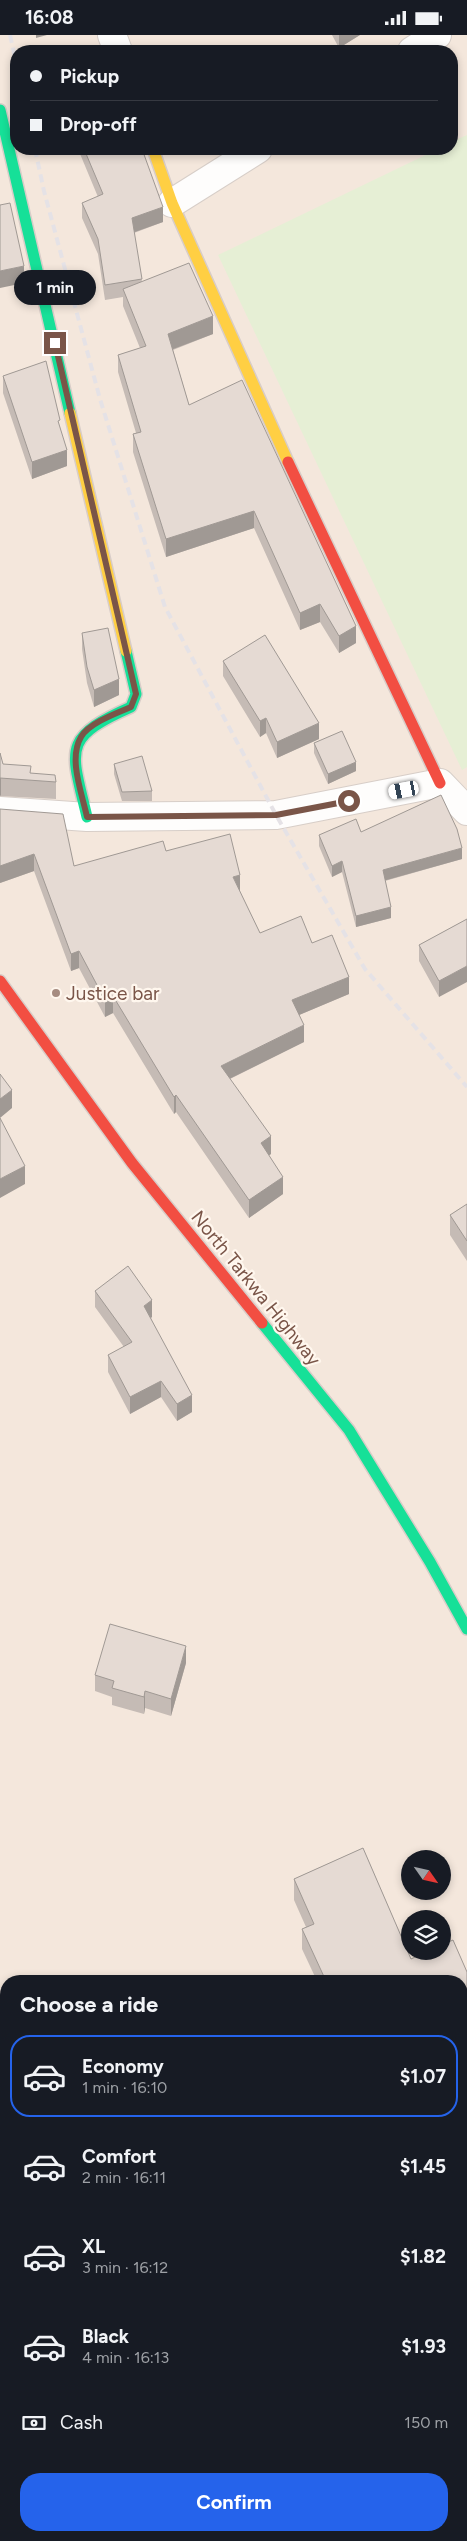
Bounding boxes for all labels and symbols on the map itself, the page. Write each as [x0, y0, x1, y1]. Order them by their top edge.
callout: 1 min [14, 271, 96, 305]
route end [44, 332, 66, 354]
car [387, 780, 420, 800]
route start [338, 790, 360, 812]
place label: Justice bar [66, 982, 160, 1005]
marker: Justice bar [50, 987, 62, 999]
street label: North Tarkwa Highway [186, 1206, 326, 1370]
north arrow [401, 1850, 451, 1900]

